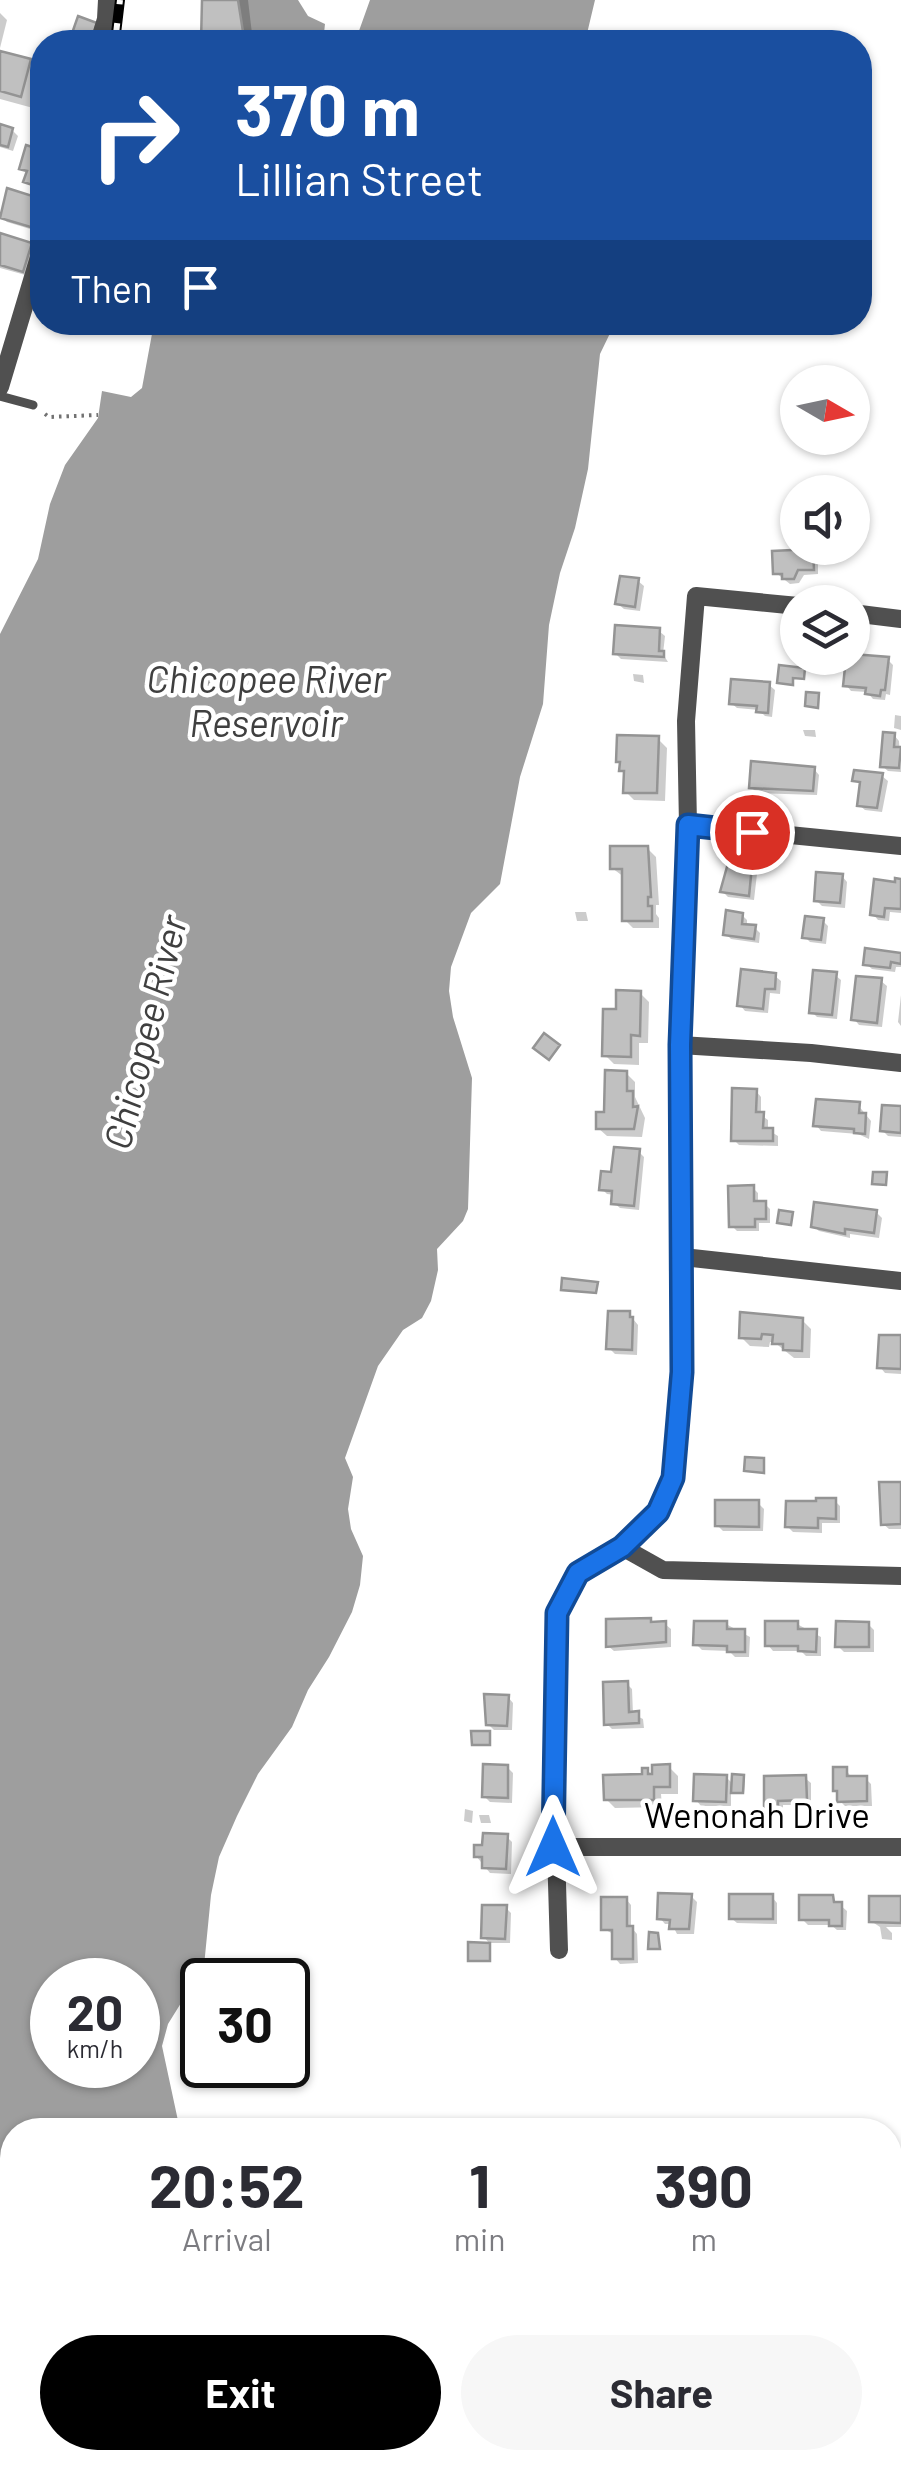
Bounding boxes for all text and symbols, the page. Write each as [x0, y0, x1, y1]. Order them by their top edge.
text: 370 m [235, 66, 420, 150]
icon: right [70, 70, 200, 200]
text: Lillian Street [235, 151, 483, 205]
icon: arrive [173, 260, 228, 315]
text: Then [70, 265, 153, 311]
north arrow [780, 365, 870, 455]
map controls [780, 365, 870, 675]
button: sound [780, 475, 870, 565]
button: layers [780, 585, 870, 675]
water label: Chicopee River Reservoir [146, 655, 387, 745]
pin [710, 790, 795, 875]
icon: arrive [725, 805, 780, 860]
water label: Chicopee River [93, 909, 196, 1154]
street label: Wenonah Drive [644, 1793, 870, 1835]
position arrow [501, 1795, 605, 1899]
speed limit sign: 30 [180, 1958, 310, 2088]
text: 20 [67, 1981, 123, 2041]
text: km/h [67, 2033, 123, 2063]
text: 20:52 [149, 2148, 305, 2220]
text: 1 [469, 2148, 490, 2220]
text: 390 [655, 2148, 753, 2220]
text: Arrival [182, 2219, 272, 2257]
text: min [454, 2219, 506, 2257]
text: m [691, 2219, 717, 2257]
button: Exit [40, 2335, 441, 2450]
button: Share [461, 2335, 862, 2450]

